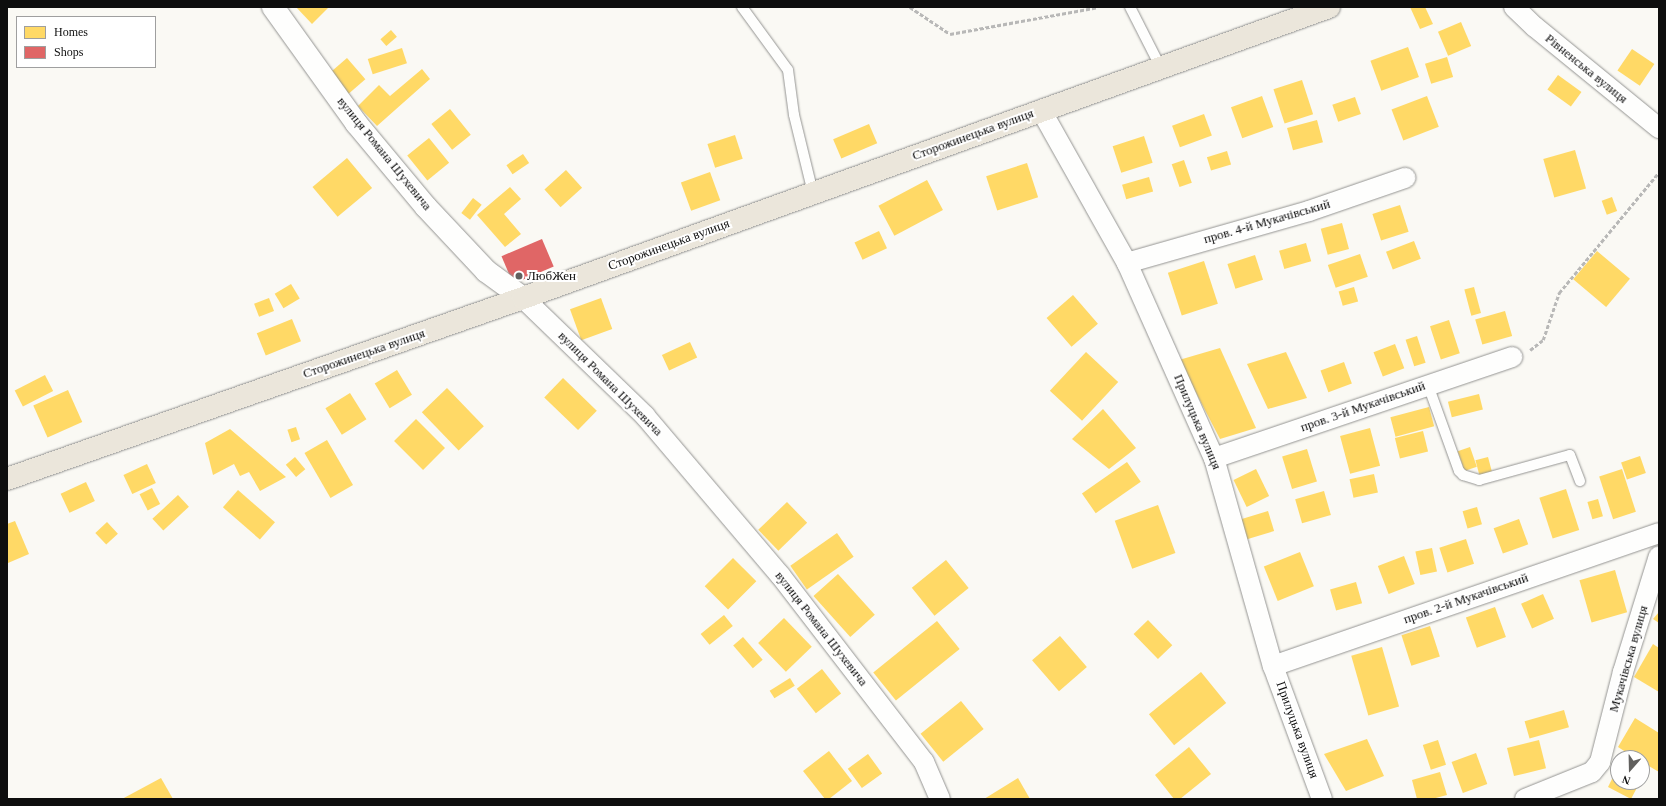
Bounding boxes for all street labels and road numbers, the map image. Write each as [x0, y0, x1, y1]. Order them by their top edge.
street label: Рівненська вулиця [1542, 31, 1630, 107]
street label: вулиця Романа Шухевича [333, 94, 435, 214]
street label: Сторожинецька вулиця [910, 106, 1036, 164]
street label: пров. 4-й Мукачівський [1202, 196, 1332, 248]
street label: Сторожинецька вулиця [606, 216, 732, 274]
street label: Сторожинецька вулиця [301, 326, 427, 382]
street label: вулиця Романа Шухевича [555, 329, 665, 439]
street label: Прилуцька вулиця [1170, 372, 1224, 472]
street label: пров. 3-й Мукачівський [1299, 378, 1427, 436]
street label: вулиця Романа Шухевича [771, 569, 871, 689]
street label: пров. 2-й Мукачівський [1402, 570, 1530, 628]
street label: Мукачівська вулиця [1606, 604, 1652, 714]
street label: Прилуцька вулиця [1272, 679, 1322, 781]

